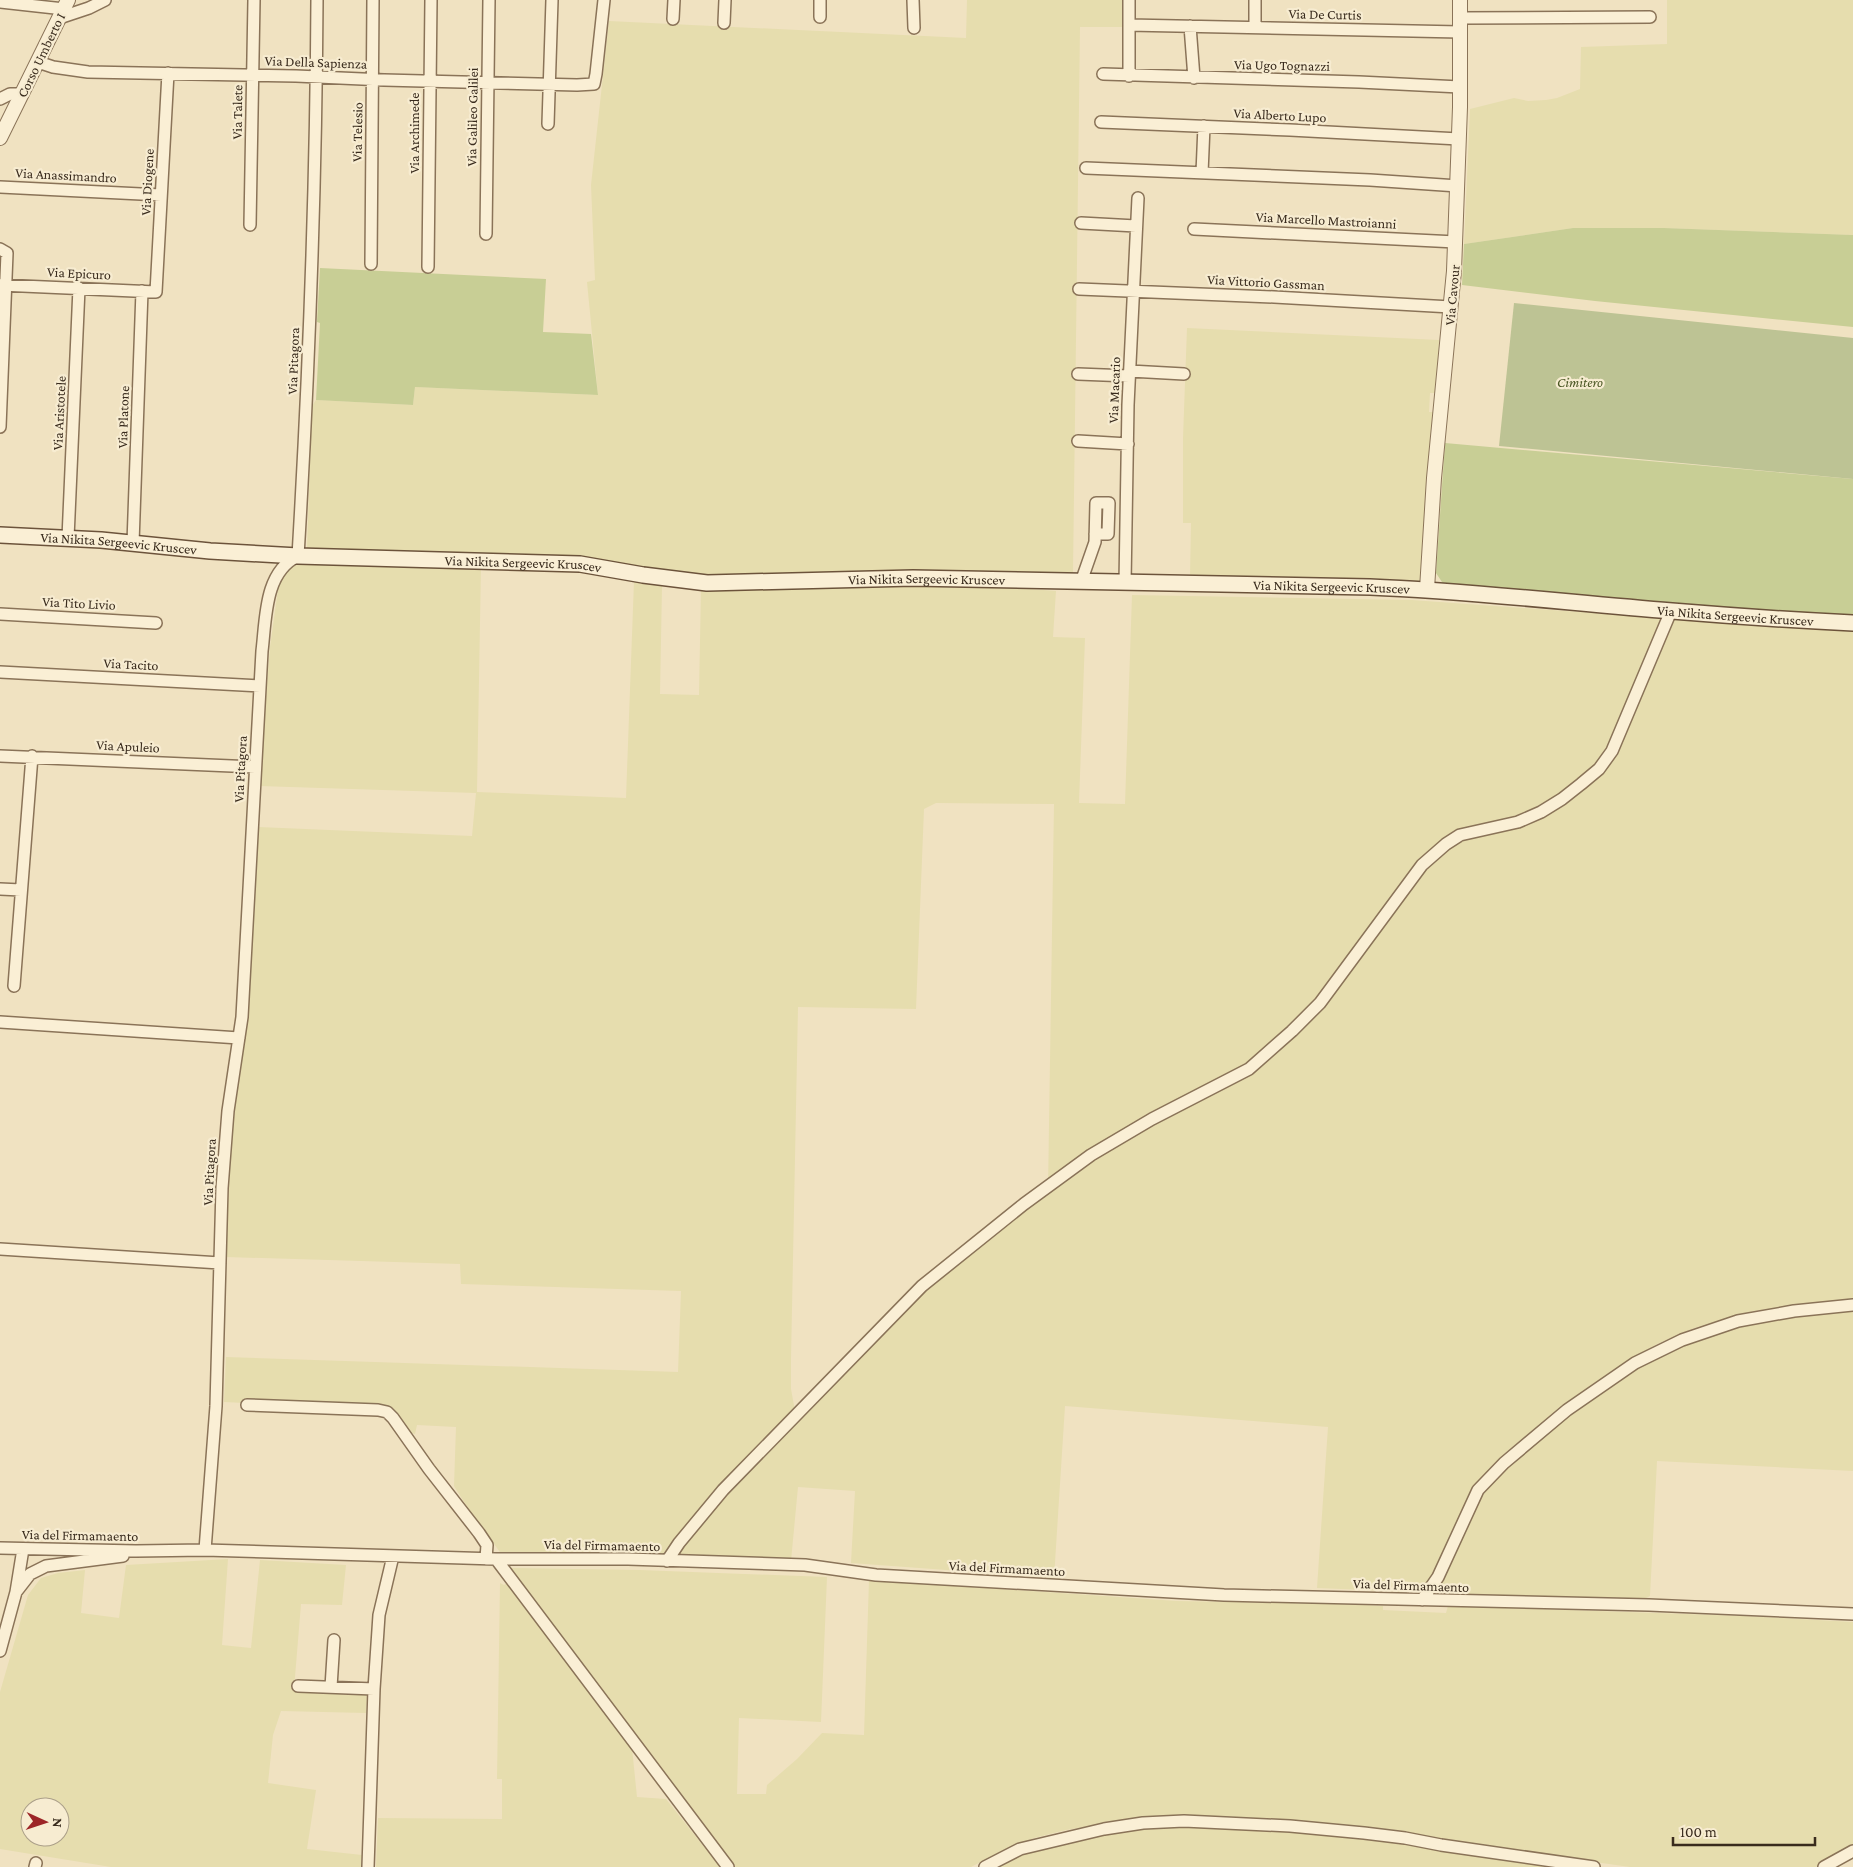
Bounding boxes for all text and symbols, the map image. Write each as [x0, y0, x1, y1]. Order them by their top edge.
street label: Via De Curtis [1288, 5, 1362, 23]
street label: Corso Umberto I [14, 10, 68, 100]
street label: Via Della Sapienza [264, 52, 368, 72]
street label: Via Ugo Tognazzi [1234, 56, 1330, 74]
street label: Via Galileo Galilei [463, 67, 481, 167]
street label: Via Talete [229, 85, 245, 139]
street label: Via Archimede [406, 92, 422, 174]
street label: Via Telesio [348, 102, 366, 162]
street label: Via Alberto Lupo [1233, 105, 1327, 125]
street label: Via Diogene [137, 148, 157, 216]
street label: Via Anassimandro [15, 164, 117, 186]
street label: Via Marcello Mastroianni [1255, 208, 1397, 232]
street label: Via Epicuro [47, 263, 111, 283]
street label: Via Cavour [1441, 264, 1463, 326]
street label: Via Vittorio Gassman [1207, 271, 1326, 293]
street label: Via Pitagora [284, 327, 302, 395]
street label: Via Macario [1105, 356, 1123, 424]
park label: Cimitero [1557, 374, 1603, 390]
street label: Via Aristotele [49, 375, 69, 451]
street label: Via Platone [114, 385, 132, 449]
street label: Via Nikita Sergeevic Kruscev [40, 529, 198, 558]
street label: Via Nikita Sergeevic Kruscev [444, 552, 603, 576]
street label: Via Nikita Sergeevic Kruscev [848, 570, 1006, 588]
street label: Via Nikita Sergeevic Kruscev [1253, 577, 1411, 597]
street label: Via Tito Livio [42, 593, 116, 613]
street label: Via Nikita Sergeevic Kruscev [1656, 602, 1814, 629]
street label: Via Tacito [103, 655, 159, 673]
street label: Via Pitagora [230, 735, 250, 803]
street label: Via Apuleio [96, 736, 160, 756]
street label: Via Pitagora [199, 1138, 219, 1206]
street label: Via del Firmamaento [22, 1526, 138, 1544]
street label: Via del Firmamaento [544, 1536, 660, 1554]
street label: Via del Firmamaento [948, 1557, 1066, 1579]
street label: Via del Firmamaento [1353, 1575, 1470, 1595]
north arrow [20, 1797, 70, 1847]
scale bar [1673, 1814, 1816, 1846]
text: N [50, 1817, 66, 1828]
text: 100 m [1680, 1824, 1717, 1840]

